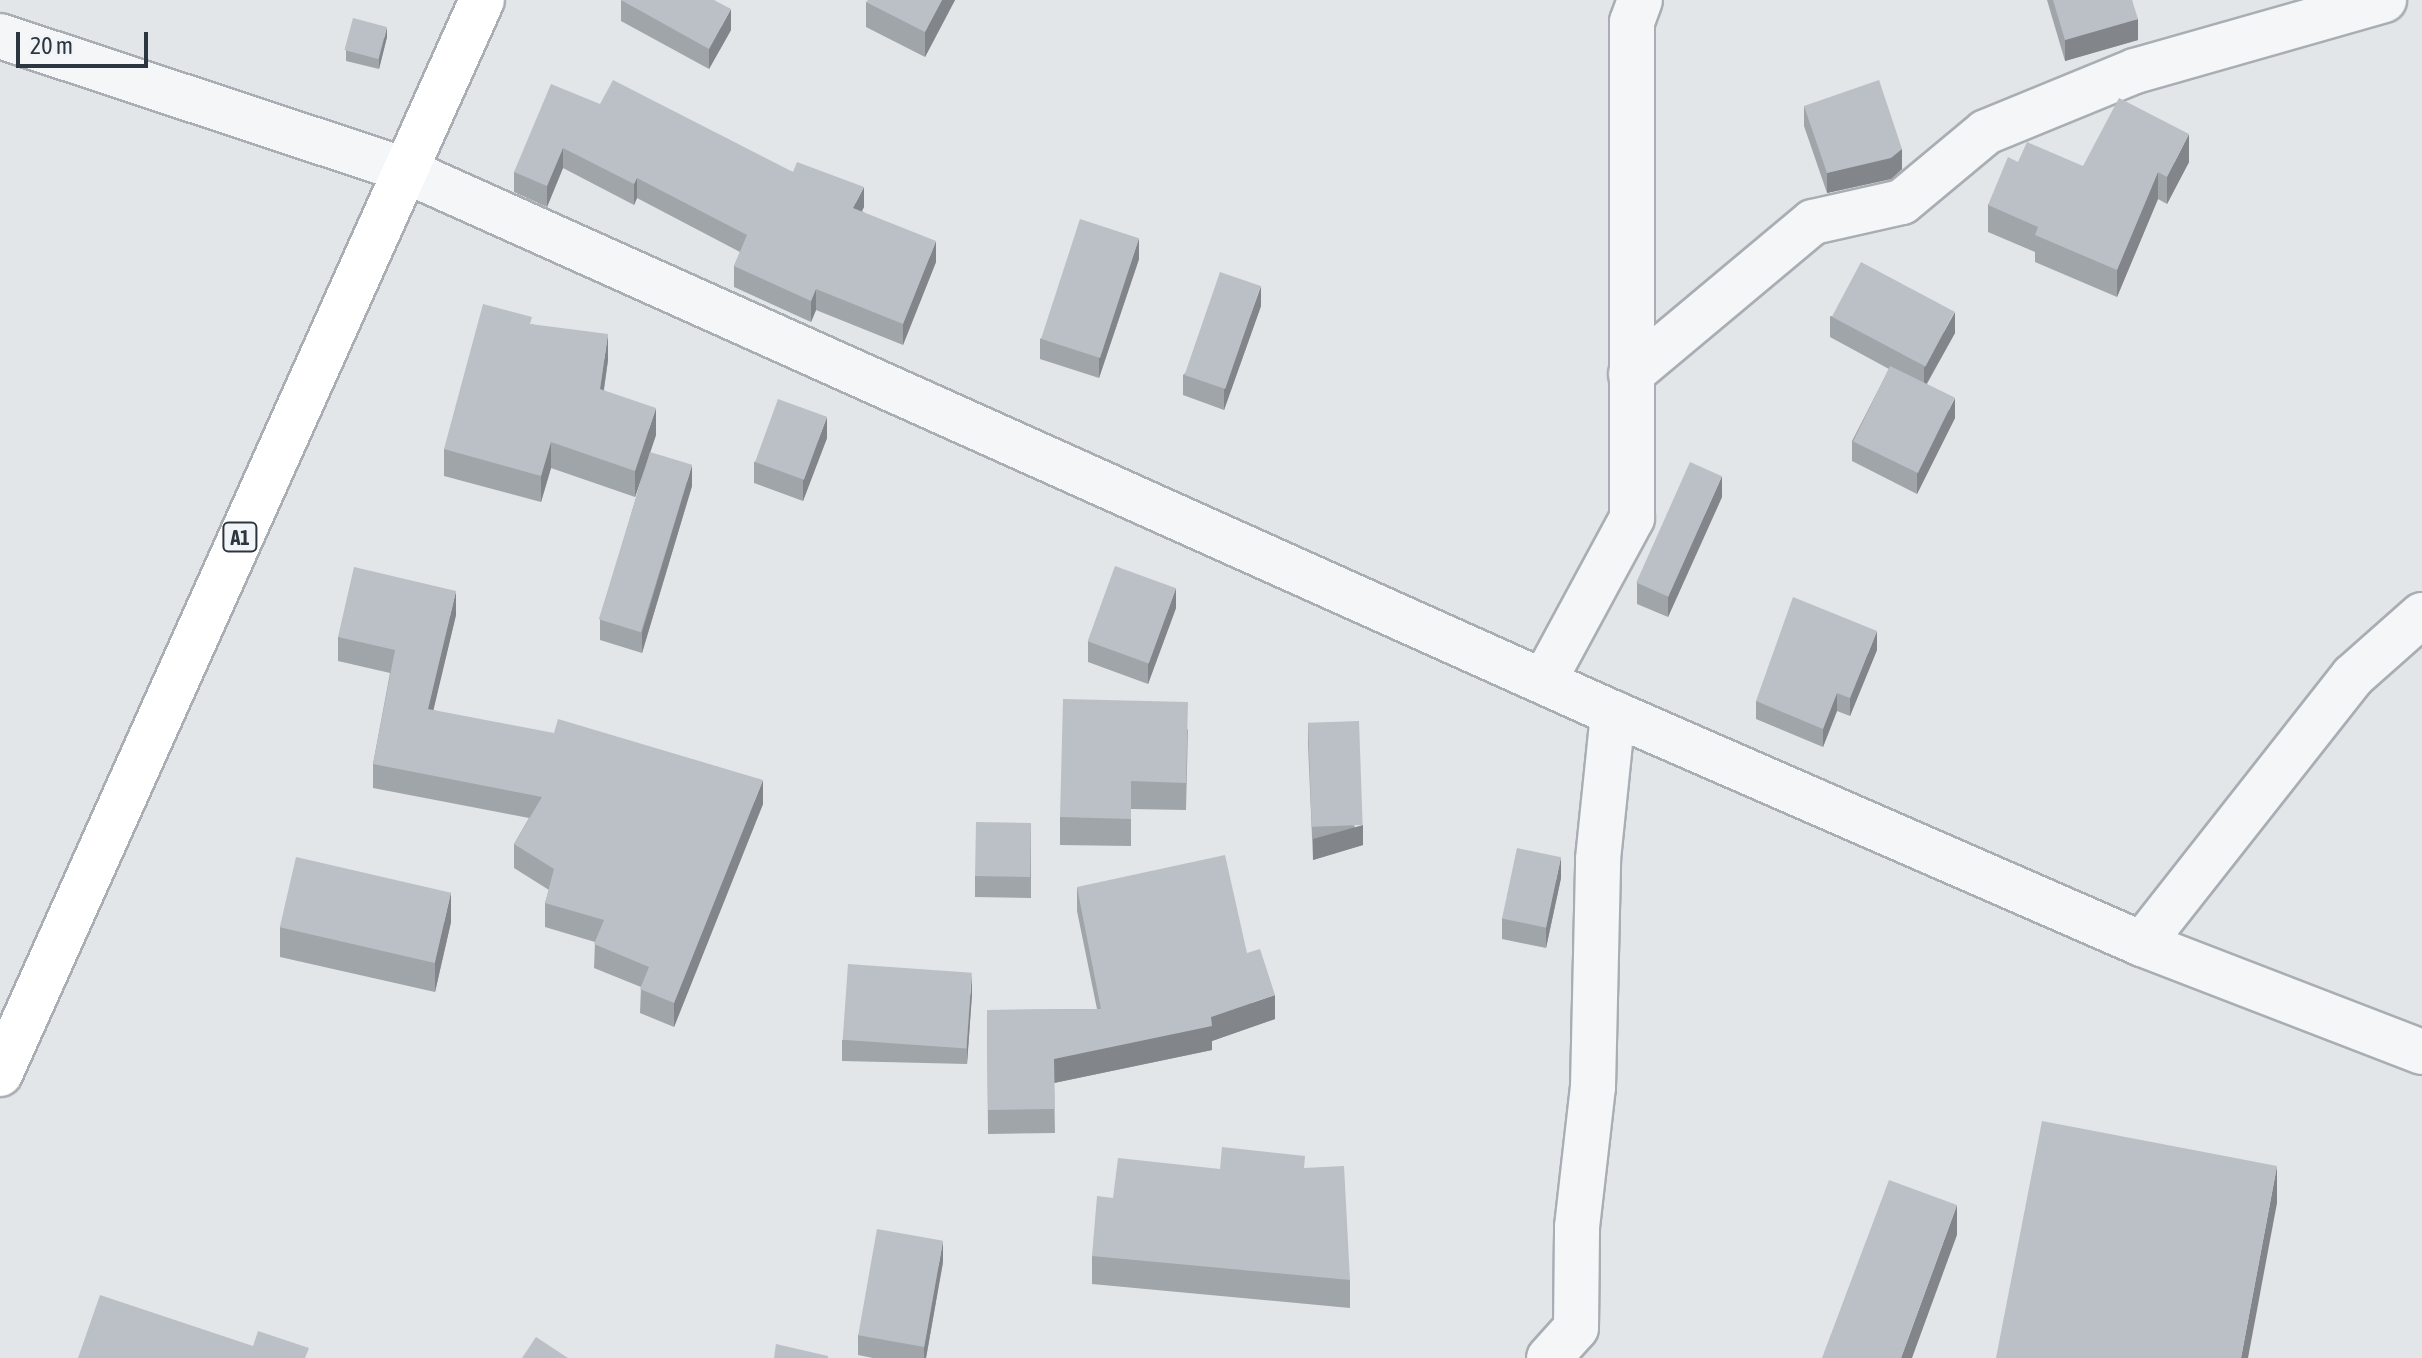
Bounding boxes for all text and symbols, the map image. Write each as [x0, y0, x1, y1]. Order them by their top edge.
scale bar [20, 16, 152, 66]
text: 20 m [30, 32, 73, 59]
road number: A1 [222, 521, 258, 553]

